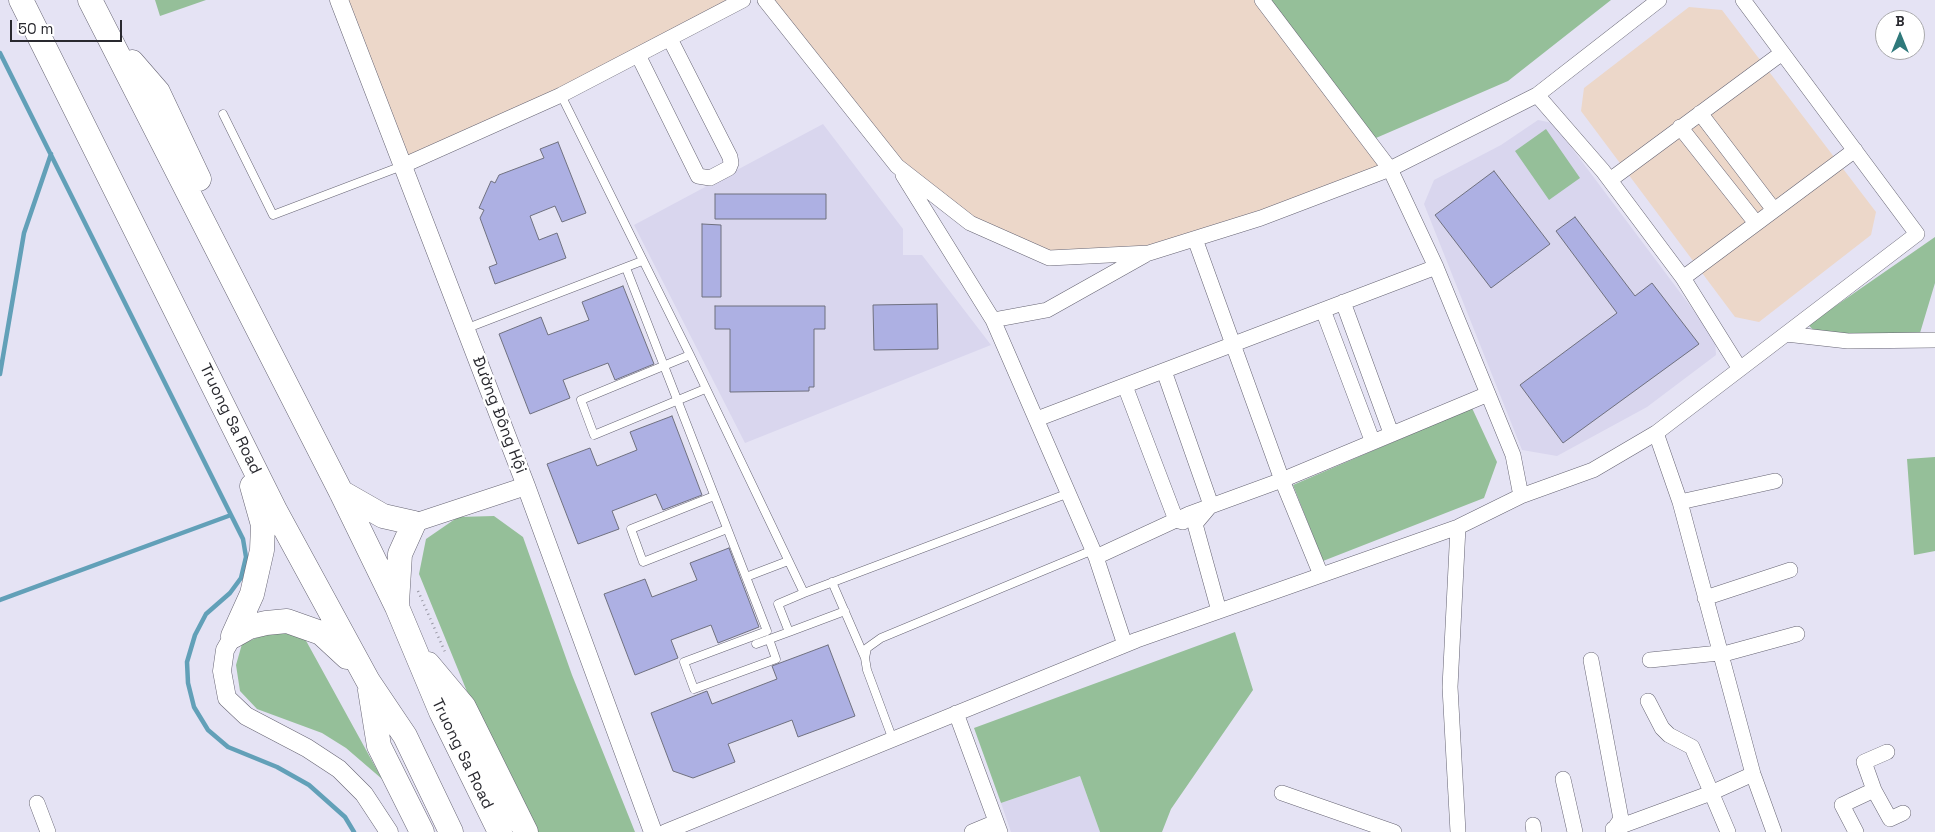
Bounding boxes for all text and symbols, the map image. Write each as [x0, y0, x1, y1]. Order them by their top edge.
scale bar [12, 10, 125, 42]
north arrow [1875, 10, 1925, 60]
text: B [1895, 12, 1905, 30]
text: 50 m [18, 19, 53, 38]
street label: Đường Đông Hội [468, 354, 530, 476]
street label: Truong Sa Road [195, 361, 265, 477]
street label: Truong Sa Road [427, 696, 497, 812]

